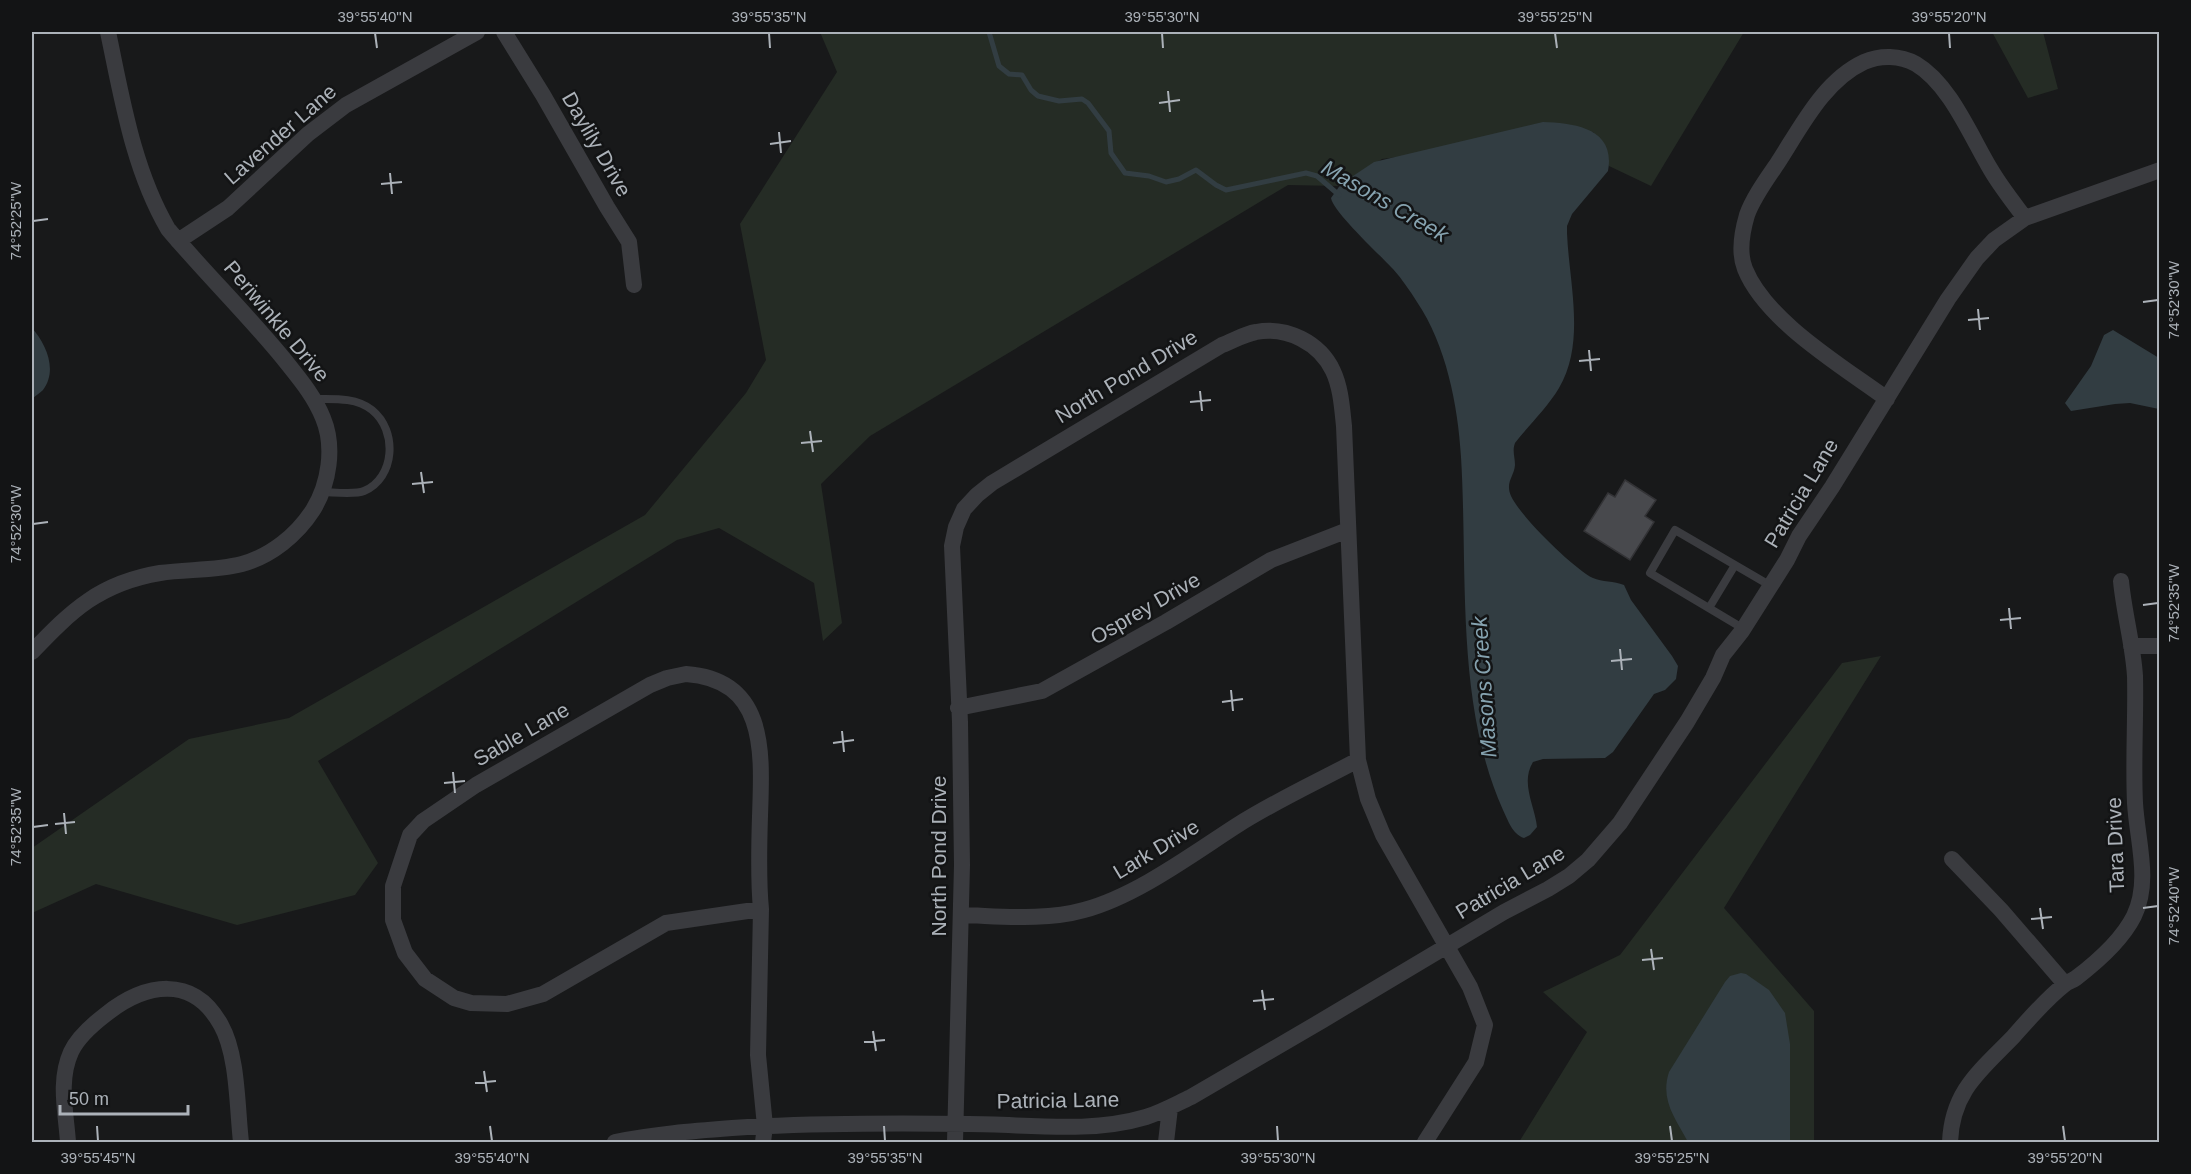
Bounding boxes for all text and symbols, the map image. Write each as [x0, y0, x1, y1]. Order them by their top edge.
text: 39°55'40"N [337, 8, 413, 25]
text: 39°55'35"N [731, 8, 807, 25]
text: 39°55'30"N [1124, 8, 1200, 25]
text: 39°55'25"N [1517, 8, 1593, 25]
text: 39°55'20"N [1911, 8, 1987, 25]
street label: Lavender Lane [220, 79, 340, 189]
street label: Daylily Drive [558, 88, 636, 200]
water label: Masons Creek [1317, 155, 1454, 248]
text: 74°52'25"W [7, 181, 24, 260]
street label: Periwinkle Drive [220, 256, 334, 386]
text: 74°52'30"W [2165, 260, 2182, 339]
street label: North Pond Drive [1051, 325, 1201, 427]
street label: Patricia Lane [1760, 435, 1842, 551]
text: 74°52'30"W [7, 484, 24, 563]
text: 74°52'35"W [2165, 563, 2182, 642]
street label: Osprey Drive [1086, 567, 1204, 649]
water label: Masons Creek [1467, 614, 1501, 759]
street label: Sable Lane [469, 697, 573, 771]
street label: North Pond Drive [927, 775, 950, 937]
text: 74°52'35"W [7, 787, 24, 866]
street label: Tara Drive [2102, 797, 2128, 893]
street label: Lark Drive [1109, 814, 1203, 884]
street label: Patricia Lane [1452, 841, 1568, 923]
text: 74°52'40"W [2165, 866, 2182, 945]
scale bar [60, 1078, 188, 1116]
street label: Patricia Lane [997, 1087, 1119, 1113]
text: 50 m [69, 1089, 109, 1109]
text: 39°55'45"N [60, 1149, 136, 1166]
text: 39°55'40"N [454, 1149, 530, 1166]
text: 39°55'35"N [847, 1149, 923, 1166]
text: 39°55'30"N [1240, 1149, 1316, 1166]
text: 39°55'25"N [1634, 1149, 1710, 1166]
text: 39°55'20"N [2027, 1149, 2103, 1166]

